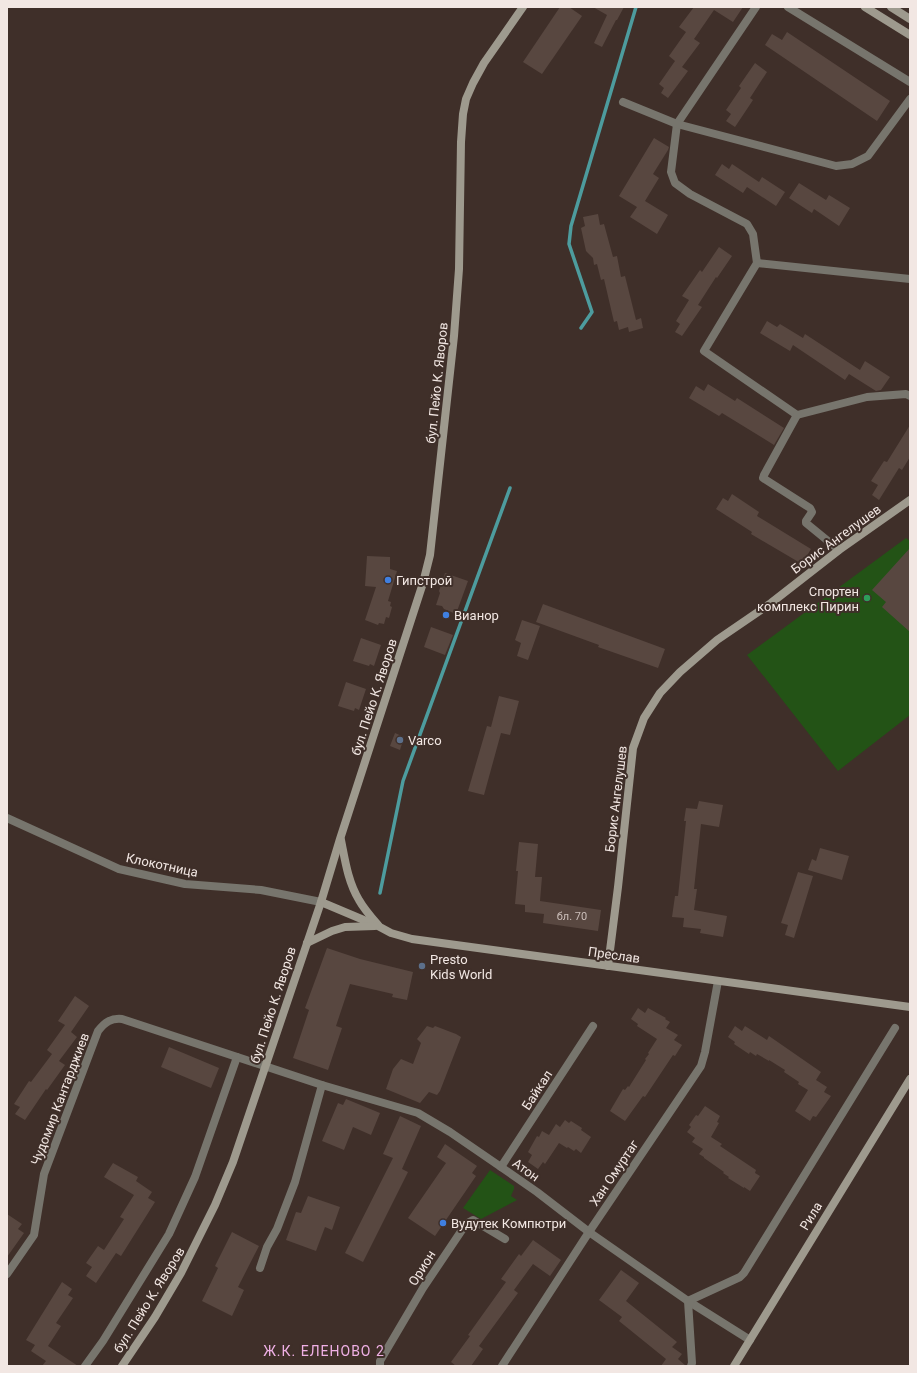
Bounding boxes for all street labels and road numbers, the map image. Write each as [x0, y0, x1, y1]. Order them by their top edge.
street label: бул. Пейо К. Яворов [423, 322, 451, 444]
street label: Борис Ангелушев [788, 501, 884, 577]
street label: бул. Пейо К. Яворов [348, 637, 400, 757]
street label: Борис Ангелушев [602, 745, 630, 853]
street label: Клокотница [125, 850, 199, 880]
street label: Преслав [587, 944, 641, 966]
street label: бул. Пейо К. Яворов [247, 945, 299, 1065]
street label: Чудомир Кантарджиев [28, 1031, 92, 1167]
street label: Байкал [519, 1067, 555, 1113]
street label: Хан Омуртаг [586, 1137, 642, 1209]
street label: Атон [510, 1156, 542, 1184]
street label: Рила [797, 1199, 825, 1233]
street label: бул. Пейо К. Яворов [110, 1244, 188, 1356]
street label: Орион [405, 1248, 439, 1288]

